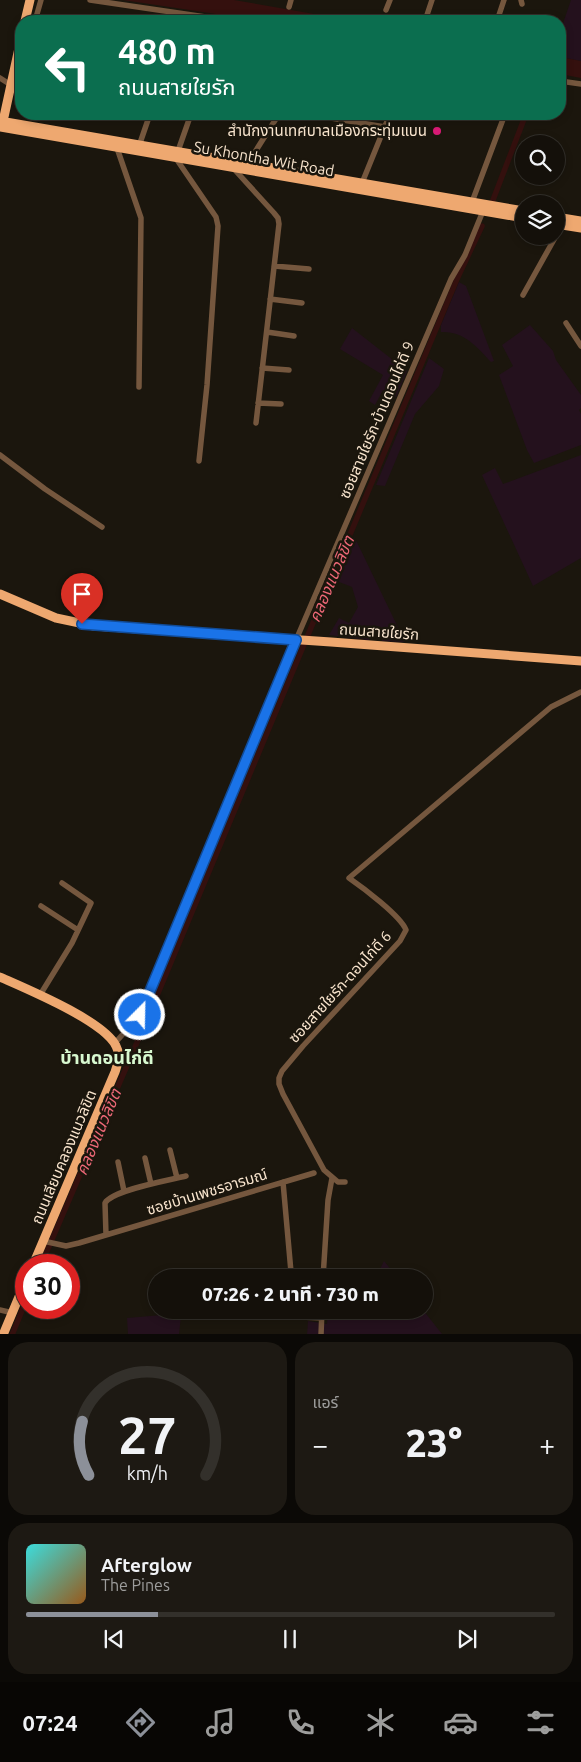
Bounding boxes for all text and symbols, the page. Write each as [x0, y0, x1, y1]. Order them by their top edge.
text: 480 m [118, 31, 216, 71]
icon: left [35, 35, 100, 100]
text: ถนนสายใยรัก [118, 74, 236, 99]
place label: สำนักงานเทศบาลเมืองกระทุ่มแบน [227, 122, 427, 140]
marker: สำนักงานเทศบาลเมืองกระทุ่มแบน [431, 125, 443, 137]
map controls [515, 135, 565, 245]
button: search [515, 135, 565, 185]
street label: Su Khontha Wit Road [193, 138, 336, 179]
button: layers [515, 195, 565, 245]
street label: ซอยสายใยรัก-บ้านดอนไก่ดี 9 [336, 339, 417, 501]
water label: คลองแนวลิขิต [305, 533, 357, 625]
pin [61, 573, 103, 624]
icon: arrive [68, 580, 96, 608]
street label: ถนนสายใยรัก [338, 620, 420, 643]
street label: ซอยสายใยรัก-ดอนไก่ดี 6 [285, 927, 394, 1046]
position arrow [113, 988, 165, 1040]
district label: บ้านดอนไก่ดี [60, 1047, 154, 1067]
water label: คลองแนวลิขิต [72, 1086, 124, 1178]
street label: ถนนเลียบคลองแนวลิขิต [28, 1087, 99, 1226]
street label: ซอยบ้านเพชรอารมณ์ [144, 1165, 269, 1218]
speed limit sign: 30 [15, 1254, 80, 1319]
text: 07:26 · 2 นาที · 730 m [202, 1283, 379, 1305]
text: แอร์ [313, 1393, 338, 1411]
text: 27 [118, 1406, 177, 1464]
text: 23° [405, 1422, 462, 1464]
text: − [313, 1429, 328, 1460]
text: + [539, 1429, 555, 1460]
text: km/h [127, 1463, 168, 1483]
text: Afterglow [101, 1554, 192, 1576]
text: The Pines [101, 1576, 170, 1594]
icon: previous [100, 1625, 128, 1653]
icon: pause [276, 1625, 304, 1653]
icon: next [453, 1625, 481, 1653]
icon: directions [123, 1705, 158, 1740]
icon: music [203, 1705, 238, 1740]
icon: phone [283, 1705, 318, 1740]
icon: climate [363, 1705, 398, 1740]
icon: car [443, 1705, 478, 1740]
icon: filters [523, 1705, 558, 1740]
text: 07:24 [23, 1710, 78, 1735]

